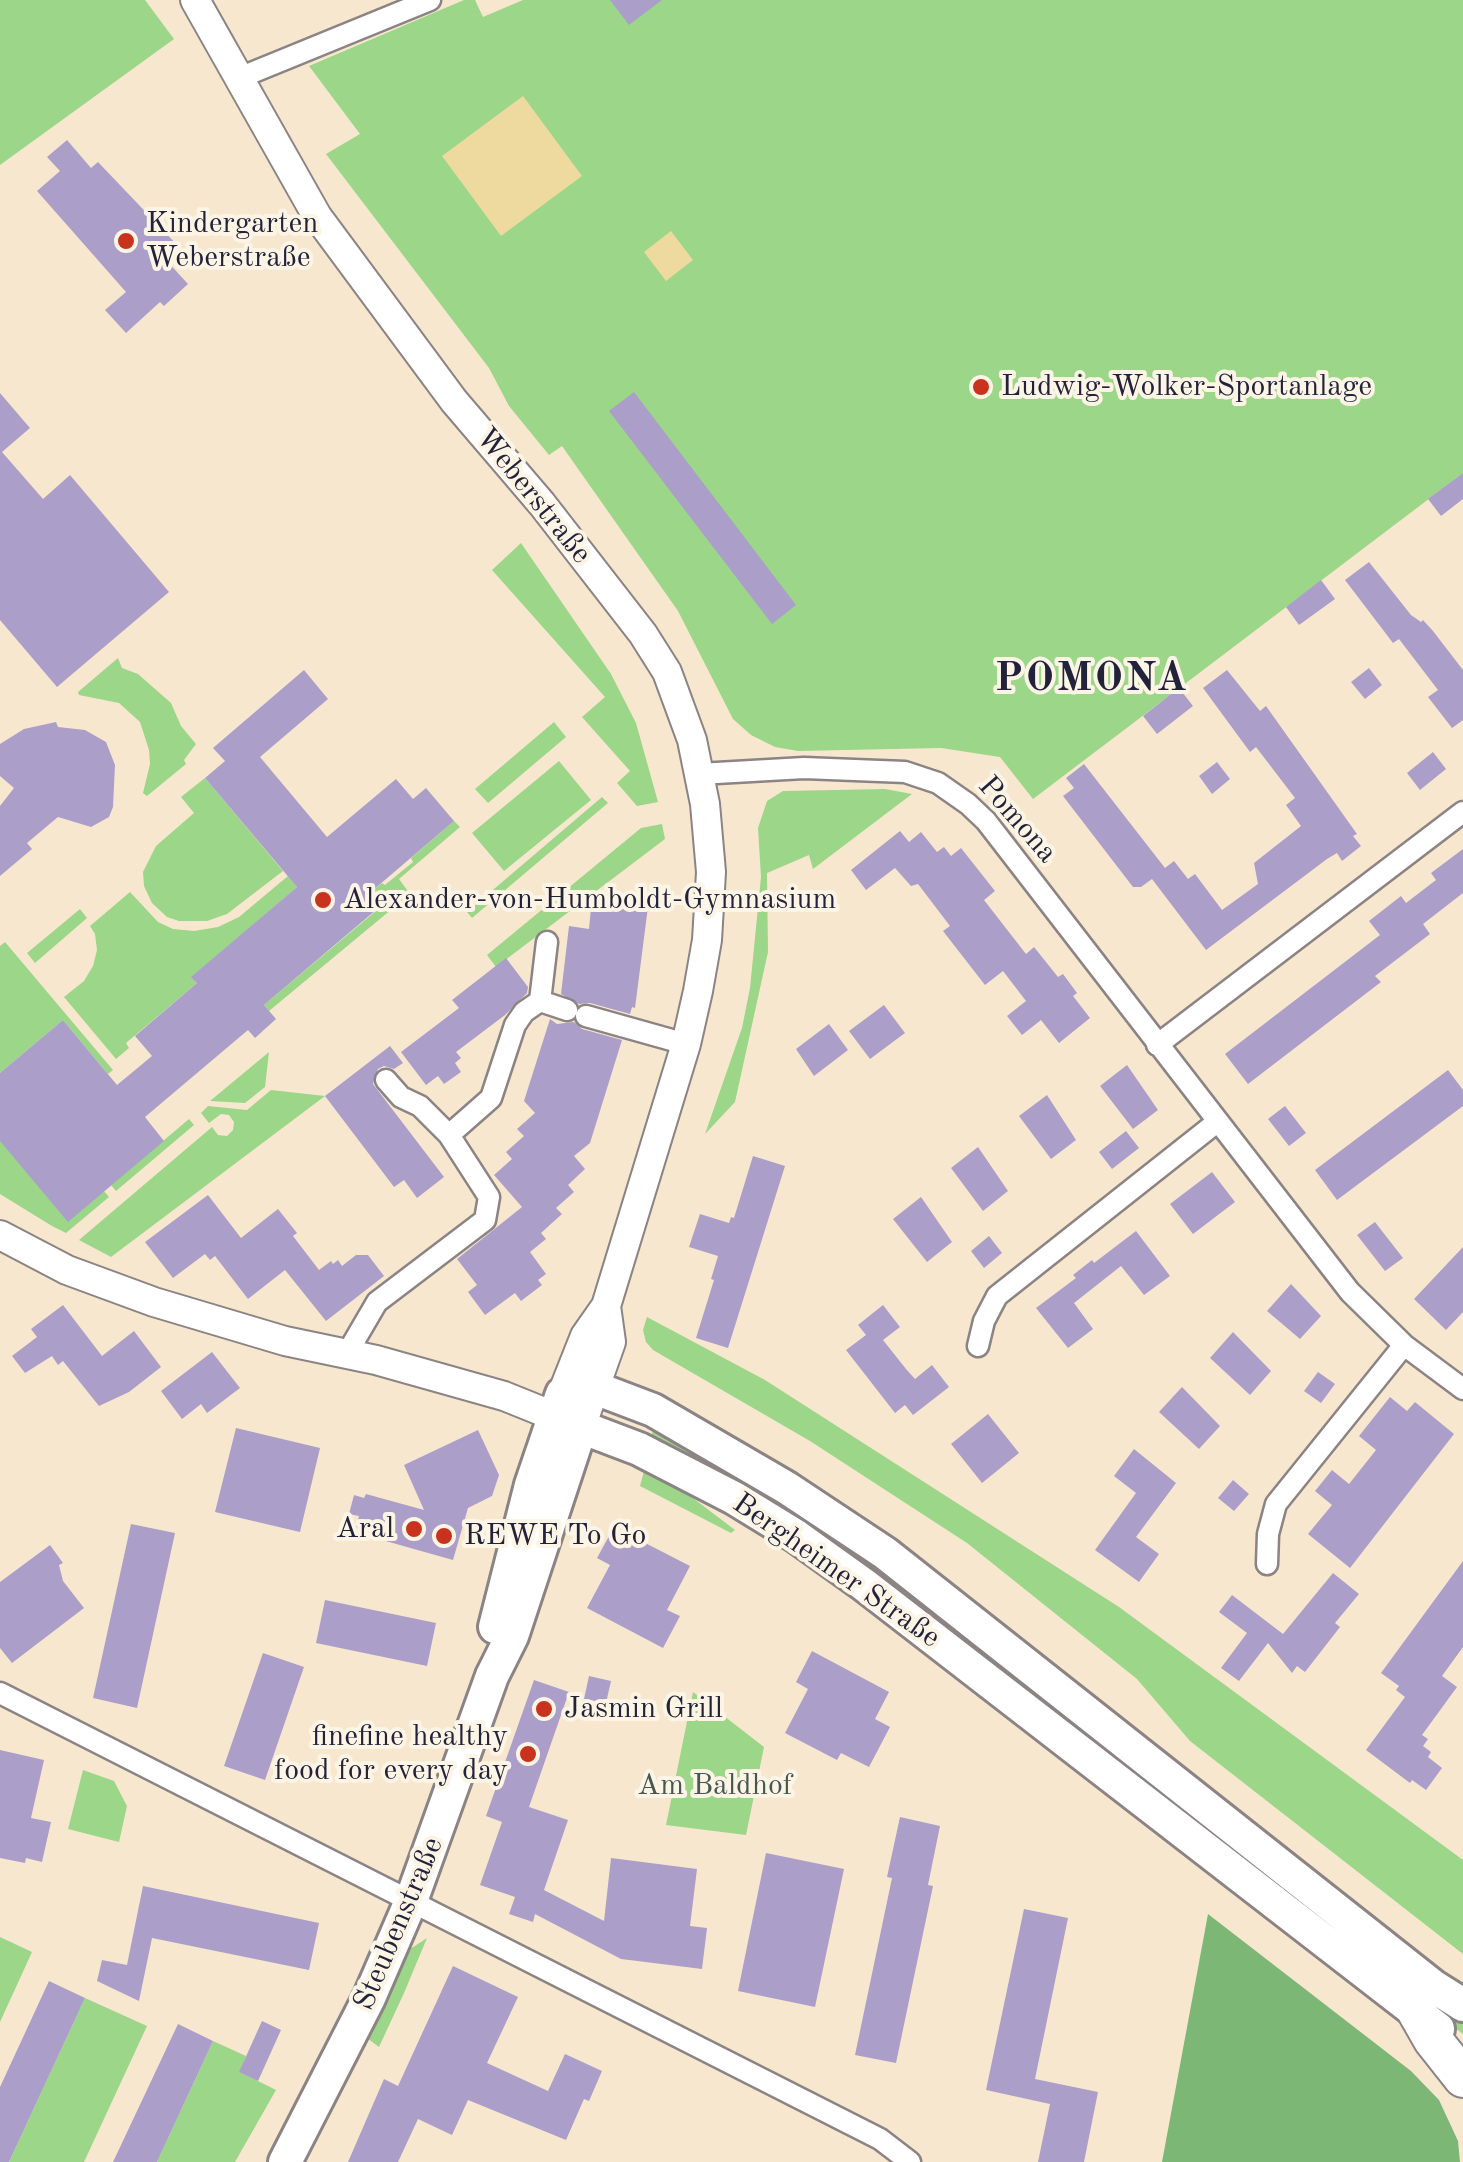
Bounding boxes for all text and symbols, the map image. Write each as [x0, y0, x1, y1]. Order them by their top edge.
place label: Kindergarten Weberstraße [146, 206, 319, 276]
marker: Kindergarten Weberstraße [115, 230, 137, 252]
place label: Ludwig-Wolker-Sportanlage [1001, 369, 1372, 405]
marker: Ludwig-Wolker-Sportanlage [970, 376, 992, 398]
street label: Weberstraße [467, 421, 599, 571]
district label: POMONA [995, 656, 1189, 704]
street label: Pomona [969, 769, 1065, 871]
place label: Alexander-von-Humboldt-Gymnasium [343, 882, 836, 918]
marker: Alexander-von-Humboldt-Gymnasium [312, 889, 334, 911]
street label: Bergheimer Straße [725, 1486, 947, 1656]
place label: Aral [336, 1511, 394, 1547]
marker: Aral [403, 1518, 425, 1540]
place label: REWE To Go [464, 1518, 646, 1554]
marker: REWE To Go [433, 1525, 455, 1547]
place label: Jasmin Grill [564, 1691, 723, 1727]
marker: Jasmin Grill [533, 1698, 555, 1720]
place label: finefine healthy food for every day [274, 1719, 508, 1790]
marker: finefine healthy food for every day [517, 1743, 539, 1765]
park label: Am Baldhof [637, 1768, 793, 1804]
street label: Steubenstraße [346, 1832, 452, 2016]

